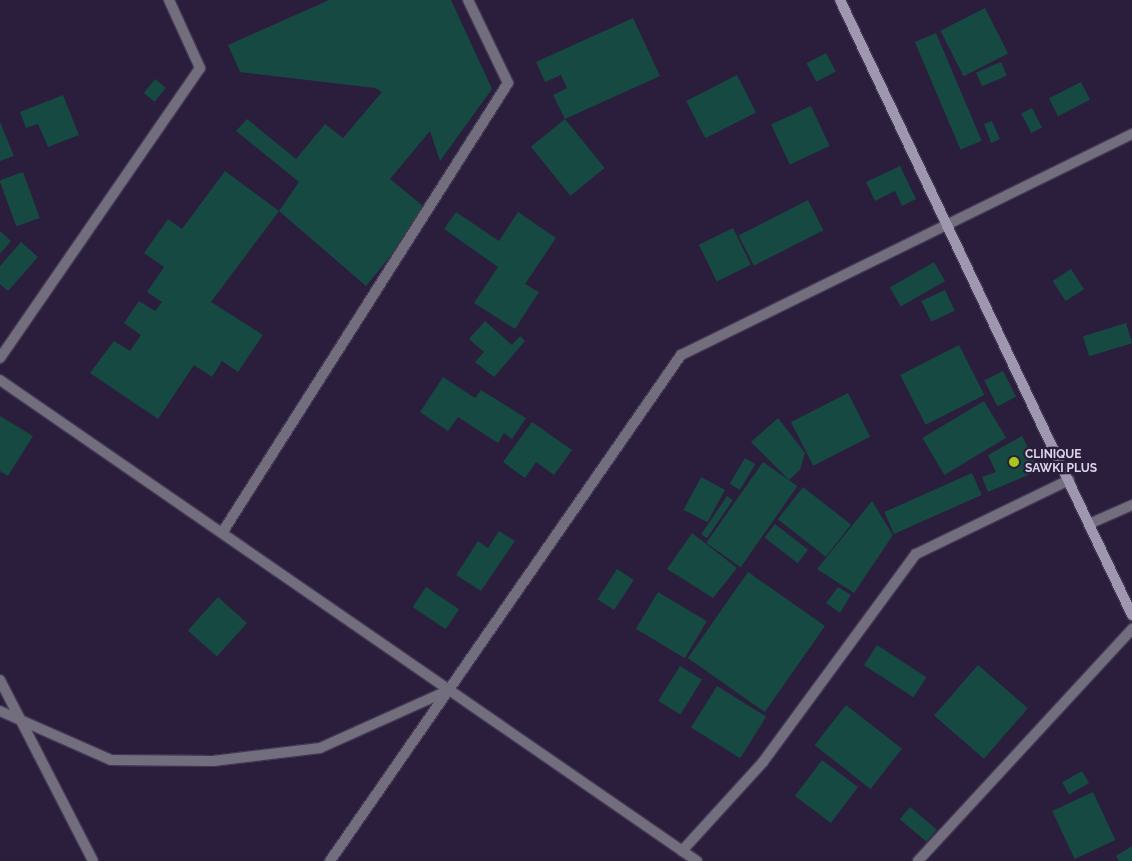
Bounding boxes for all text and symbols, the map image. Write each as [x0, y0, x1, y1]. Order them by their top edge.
place label: CLINIQUE SAWKI PLUS [1025, 448, 1097, 476]
marker: CLINIQUE SAWKI PLUS [1007, 455, 1021, 469]

